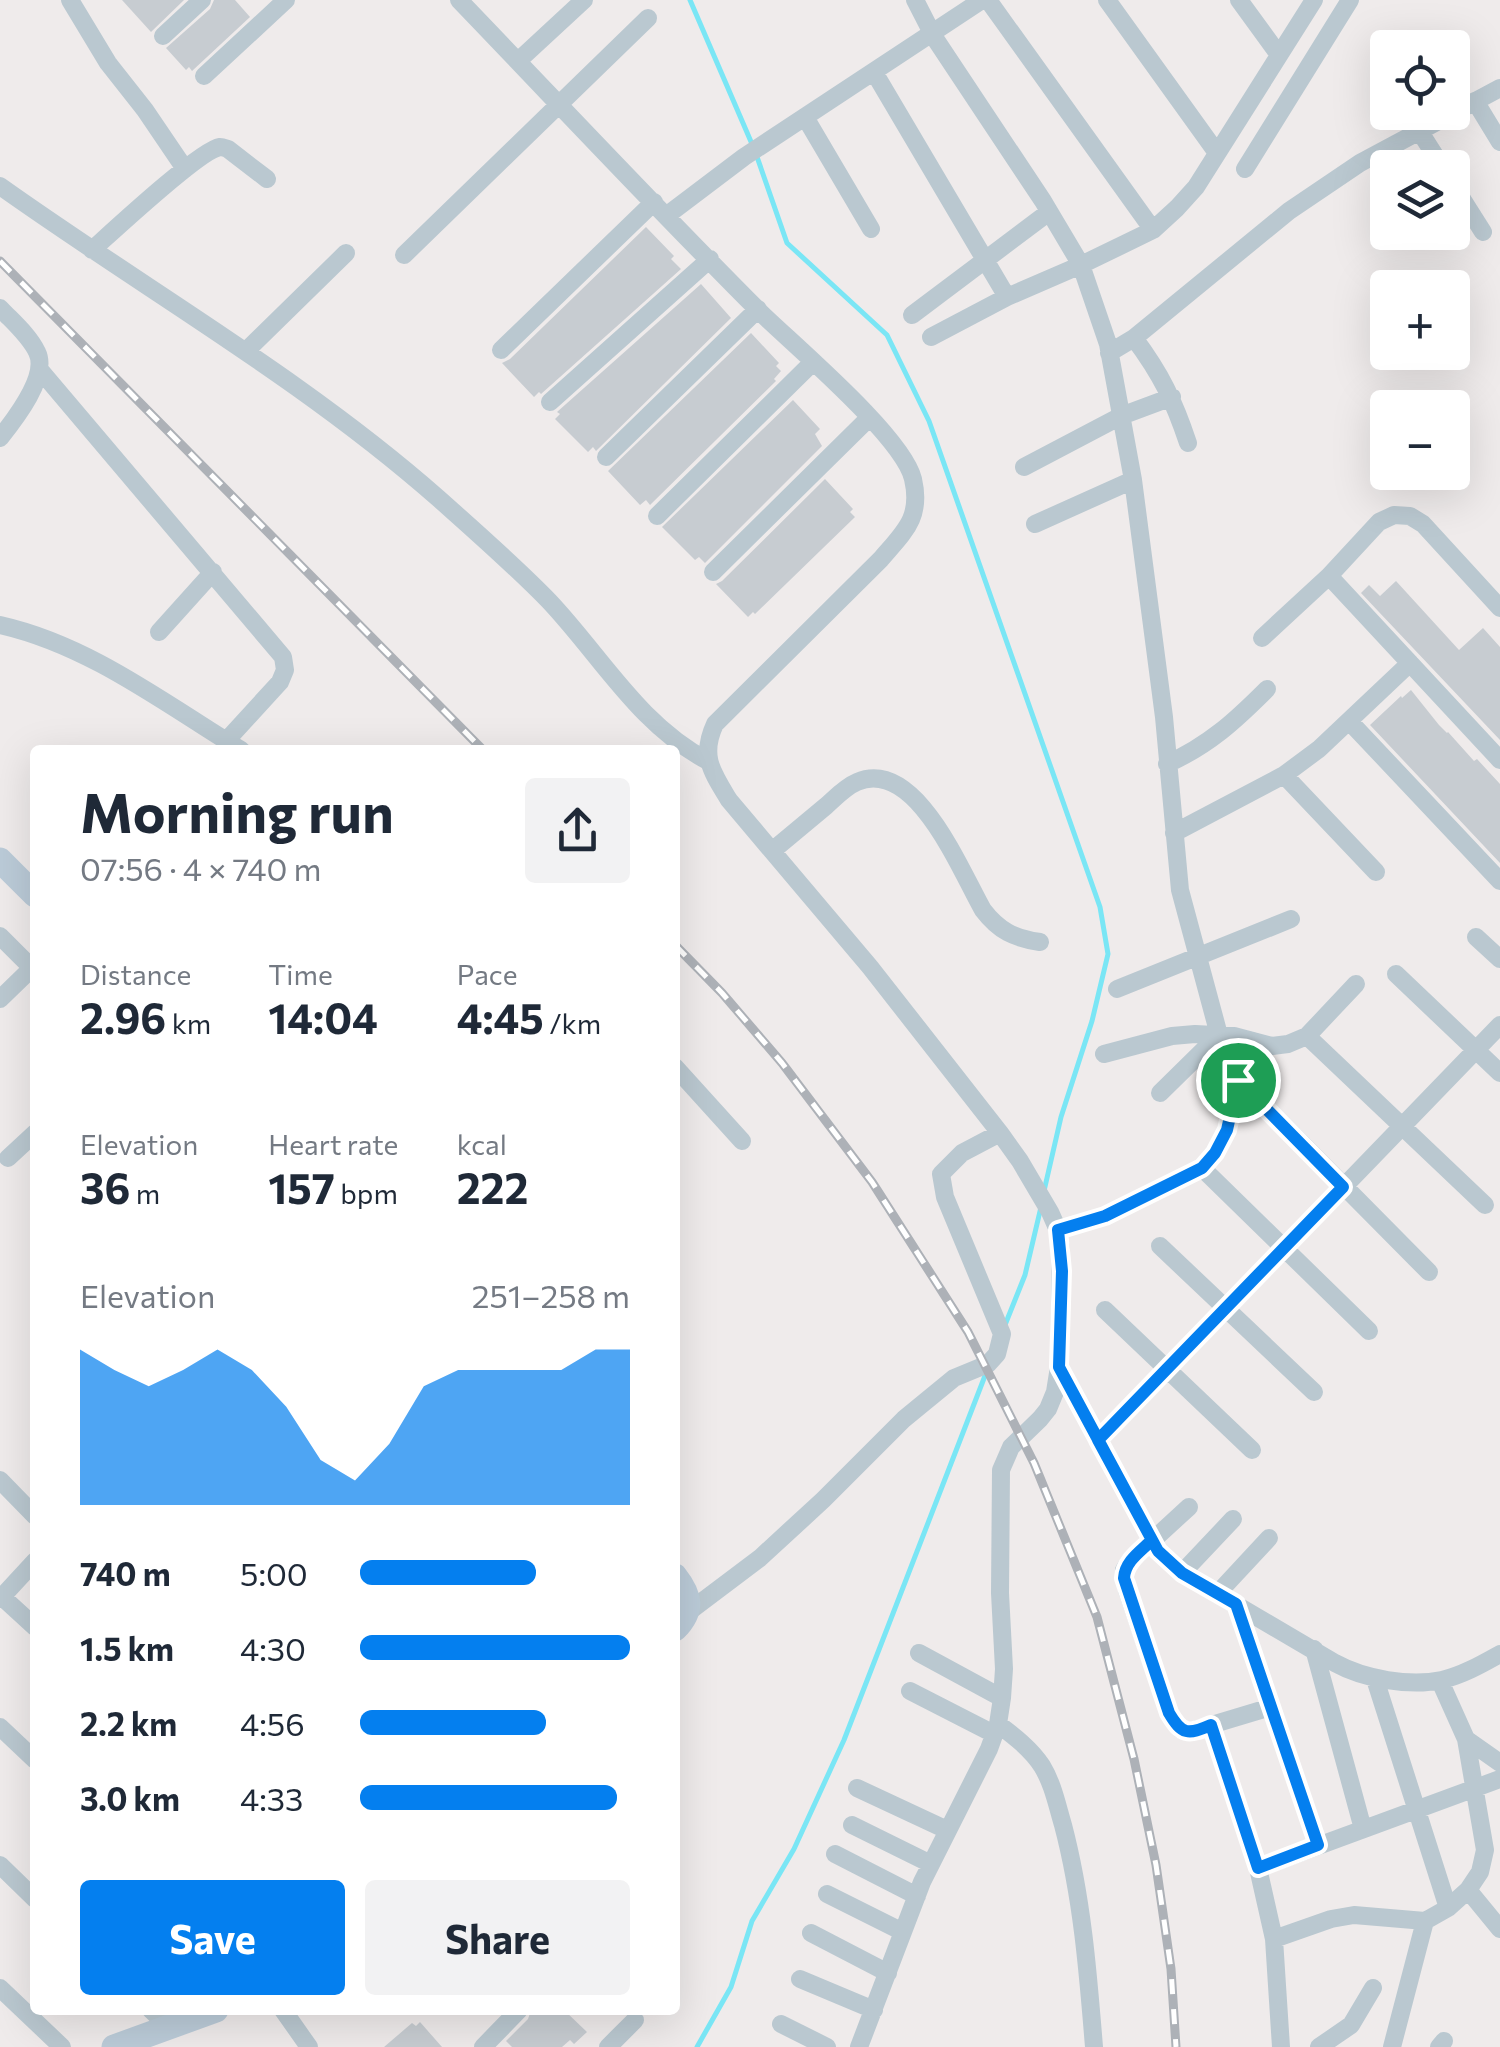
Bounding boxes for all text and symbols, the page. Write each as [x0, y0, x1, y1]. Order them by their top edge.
map controls [1370, 30, 1470, 490]
button: locate [1370, 30, 1470, 130]
button: layers [1370, 150, 1470, 250]
button: + [1370, 270, 1470, 370]
button: − [1370, 390, 1470, 490]
text: Morning run [80, 777, 394, 844]
button: share [525, 778, 630, 883]
text: 07:56 · 4 × 740 m [80, 848, 322, 888]
text: Distance [80, 957, 191, 991]
text: Time [268, 957, 333, 991]
text: Pace [457, 957, 518, 991]
text: 2.96 [80, 991, 166, 1043]
text: 14:04 [268, 991, 378, 1043]
text: 4:45 [457, 991, 544, 1043]
text: km [166, 1006, 211, 1040]
text: /km [544, 1006, 601, 1040]
pin [1196, 1038, 1281, 1123]
icon: arrive [1211, 1053, 1266, 1108]
text: Elevation [80, 1127, 198, 1161]
text: Heart rate [268, 1127, 398, 1161]
text: kcal [457, 1127, 507, 1161]
text: 36 [80, 1161, 130, 1213]
text: 157 [268, 1161, 335, 1213]
text: 222 [457, 1161, 528, 1213]
text: m [130, 1176, 160, 1210]
text: bpm [335, 1176, 398, 1210]
text: Elevation [80, 1275, 215, 1315]
text: 251–258 m [472, 1275, 630, 1315]
text: 740 m [80, 1553, 171, 1593]
text: 5:00 [240, 1553, 308, 1593]
text: 1.5 km [80, 1628, 174, 1668]
text: 4:30 [240, 1628, 306, 1668]
text: 2.2 km [80, 1703, 177, 1743]
text: 4:56 [240, 1703, 305, 1743]
text: 3.0 km [80, 1778, 180, 1818]
text: 4:33 [240, 1778, 303, 1818]
button: Save [80, 1880, 345, 1995]
button: Share [365, 1880, 630, 1995]

